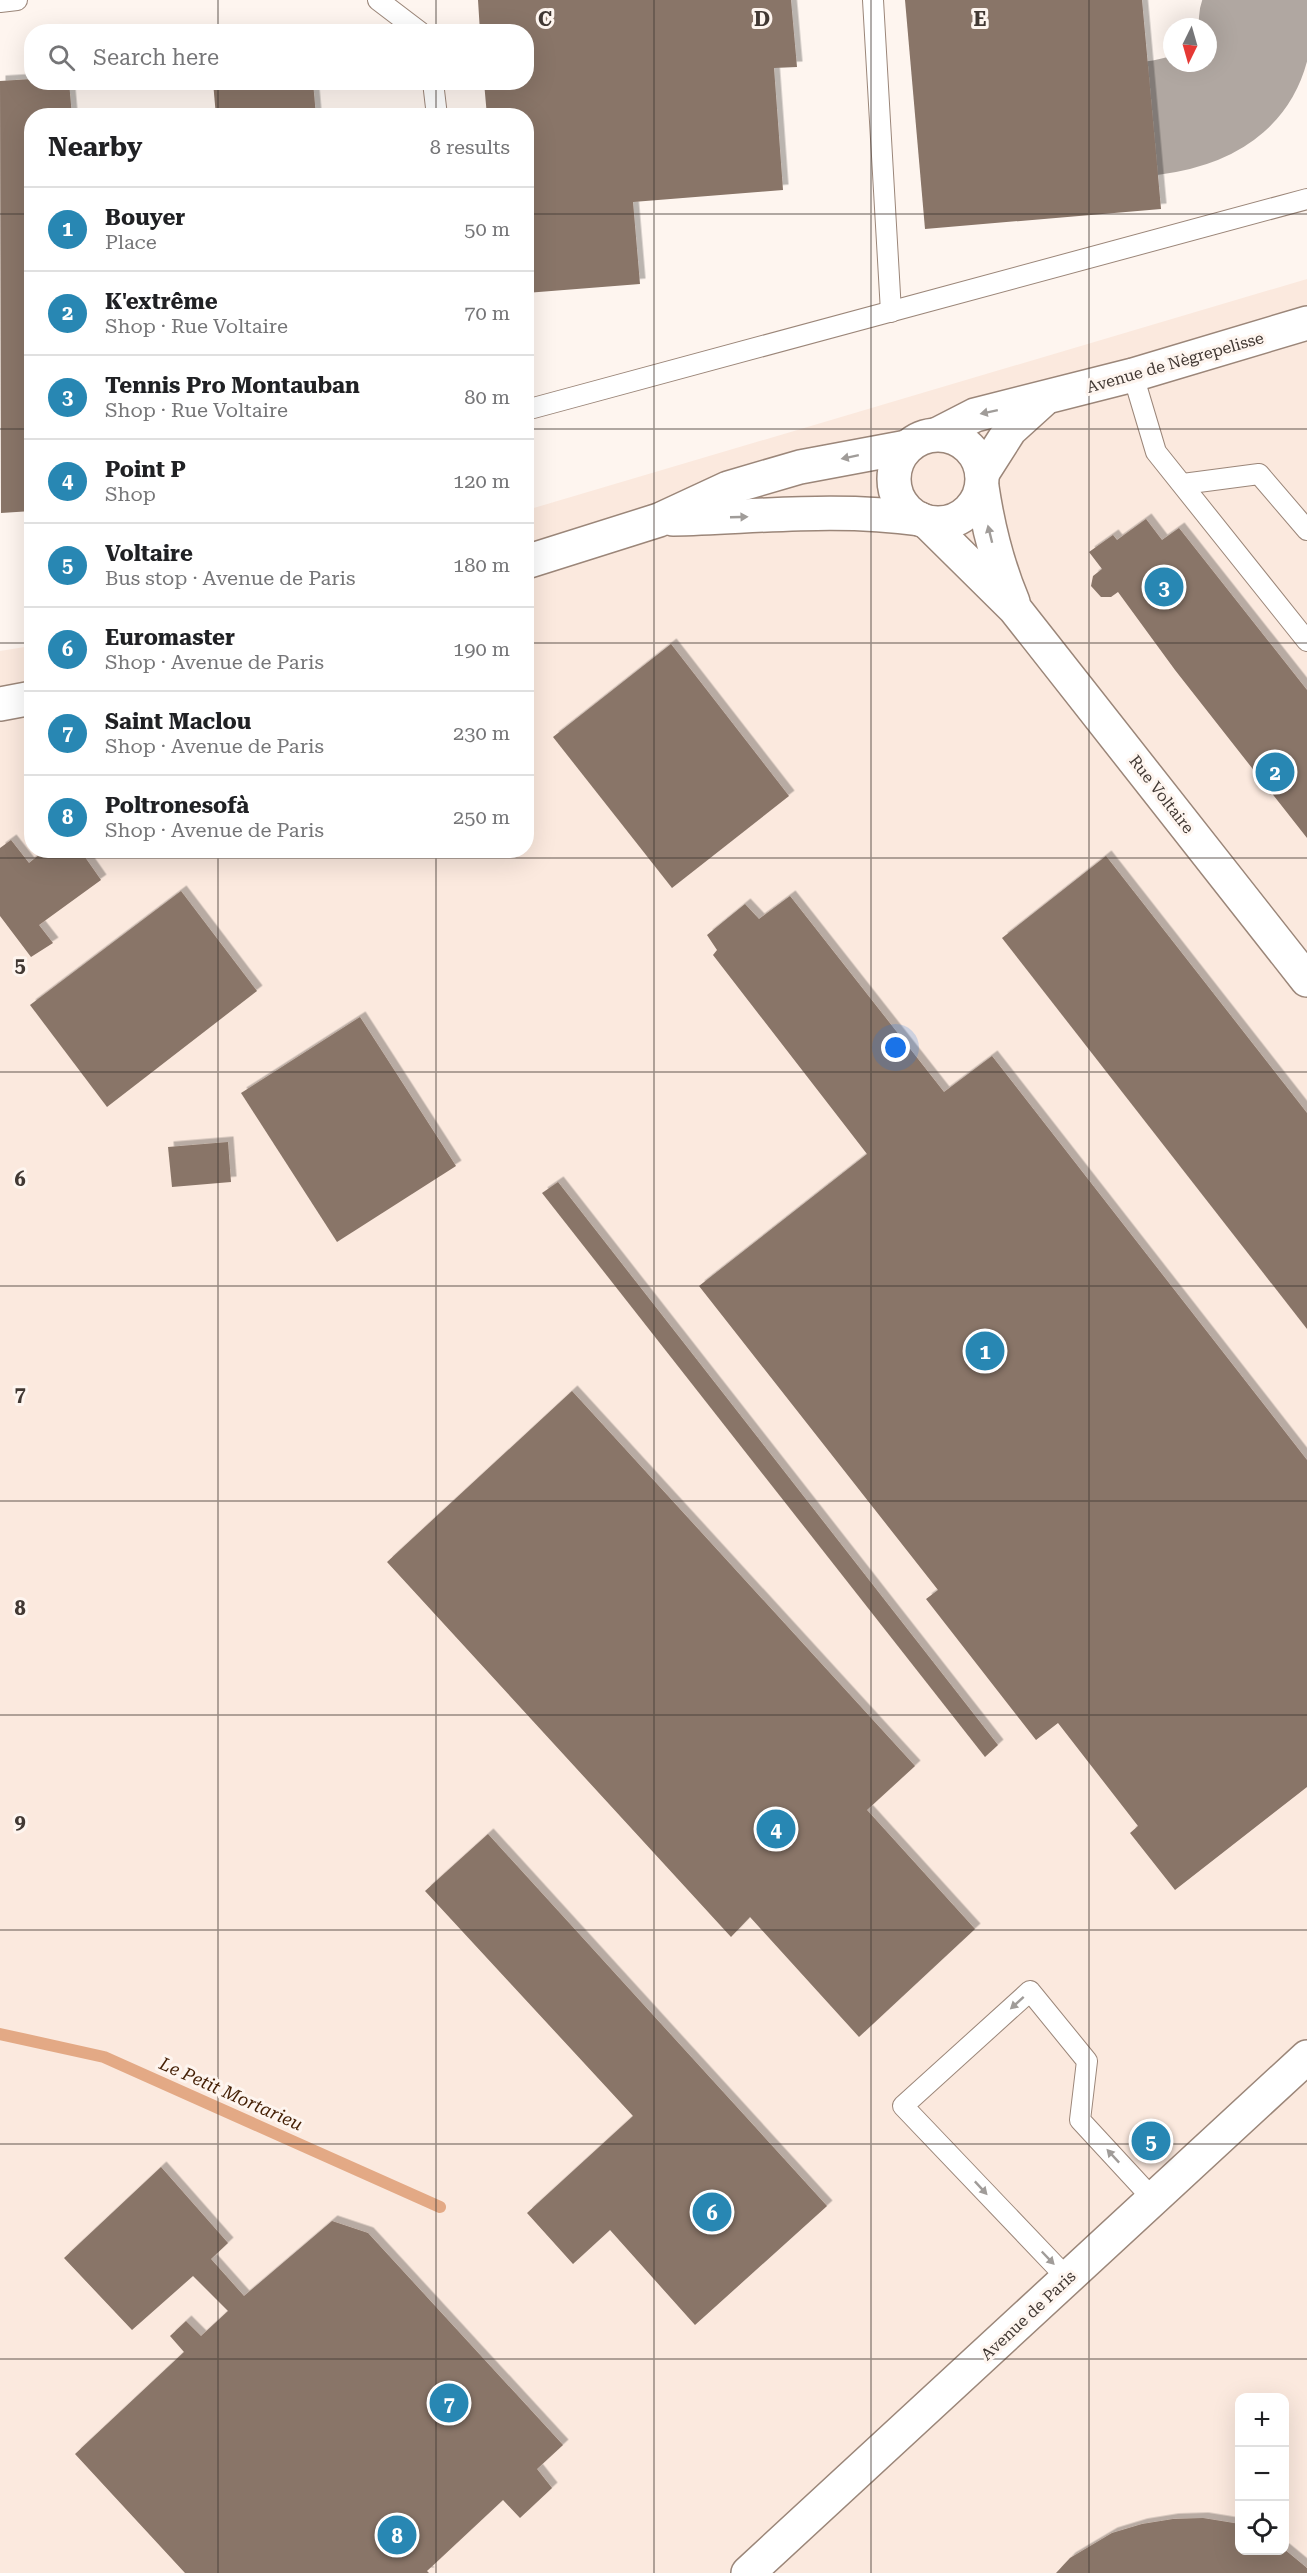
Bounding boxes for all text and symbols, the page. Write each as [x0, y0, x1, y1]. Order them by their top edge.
text: C [538, 7, 552, 31]
text: D [754, 7, 770, 31]
text: E [974, 7, 987, 31]
north arrow [1163, 18, 1217, 72]
search box [24, 24, 534, 90]
icon: search [45, 41, 78, 74]
text: Search here [93, 45, 219, 70]
text: Nearby [48, 132, 142, 162]
text: 8 results [430, 135, 510, 159]
text: Bouyer [105, 205, 185, 230]
text: 1 [62, 217, 73, 241]
text: 50 m [464, 217, 510, 241]
text: Place [105, 230, 157, 254]
text: K'extrême [105, 289, 218, 314]
text: 2 [62, 301, 73, 325]
text: 70 m [464, 301, 510, 325]
text: Shop · Rue Voltaire [105, 314, 288, 338]
street label: Avenue de Nègrepelisse [1084, 328, 1266, 397]
text: Tennis Pro Montauban [105, 373, 360, 398]
text: 3 [62, 385, 73, 409]
text: 80 m [464, 385, 510, 409]
text: Shop · Rue Voltaire [105, 398, 288, 422]
one-way arrow [979, 408, 998, 417]
one-way arrow [840, 452, 859, 462]
text: Point P [105, 457, 186, 482]
text: 4 [62, 469, 73, 493]
text: 120 m [453, 469, 510, 493]
text: Shop [105, 482, 156, 506]
one-way arrow [729, 513, 748, 522]
one-way arrow [984, 525, 994, 543]
text: Voltaire [105, 541, 193, 566]
text: 5 [62, 553, 73, 577]
text: 180 m [453, 553, 510, 577]
pin: 3 [1144, 564, 1184, 610]
text: Bus stop · Avenue de Paris [105, 566, 356, 590]
text: Euromaster [105, 625, 235, 650]
text: 6 [62, 637, 73, 661]
text: 190 m [453, 637, 510, 661]
text: Shop · Avenue de Paris [105, 650, 324, 674]
text: Saint Maclou [105, 709, 251, 734]
text: 7 [62, 721, 73, 745]
text: 230 m [453, 721, 510, 745]
text: Shop · Avenue de Paris [105, 734, 324, 758]
pin: 2 [1256, 750, 1294, 794]
street label: Rue Voltaire [1125, 752, 1198, 837]
text: Poltronesofà [105, 793, 249, 818]
text: 8 [62, 805, 73, 829]
text: 250 m [453, 805, 510, 829]
text: Shop · Avenue de Paris [105, 818, 324, 842]
text: 5 [14, 953, 26, 977]
your location [881, 1033, 910, 1062]
text: 6 [14, 1167, 26, 1191]
pin: 1 [966, 1328, 1004, 1374]
text: 7 [14, 1382, 26, 1406]
text: 8 [14, 1596, 26, 1620]
pin: 4 [756, 1806, 796, 1852]
text: 9 [14, 1810, 26, 1834]
one-way arrow [1010, 1996, 1025, 2009]
water label: Le Petit Mortarieu [155, 2052, 306, 2135]
pin: 5 [1132, 2118, 1170, 2164]
one-way arrow [1107, 2149, 1121, 2163]
one-way arrow [974, 2180, 987, 2195]
pin: 6 [692, 2190, 732, 2234]
one-way arrow [1041, 2251, 1055, 2266]
street label: Avenue de Paris [977, 2266, 1080, 2364]
pin: 7 [430, 2380, 468, 2426]
map controls [1235, 2393, 1289, 2555]
button: + [1235, 2393, 1289, 2447]
button: − [1235, 2447, 1289, 2501]
button: locate [1235, 2501, 1289, 2555]
pin: 8 [378, 2512, 416, 2558]

